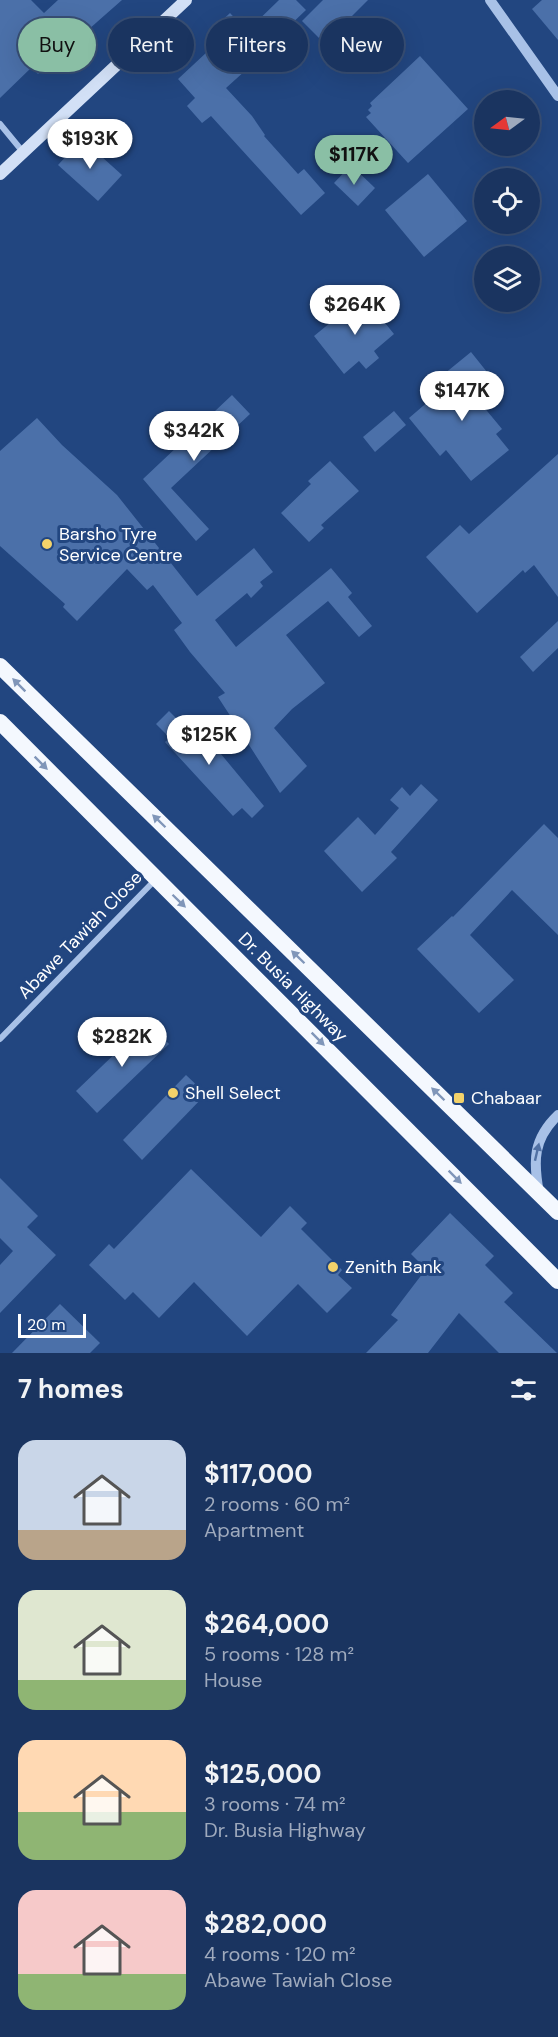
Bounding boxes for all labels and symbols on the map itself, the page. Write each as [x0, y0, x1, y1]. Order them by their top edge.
north arrow [474, 90, 540, 156]
pin: $193K [48, 119, 132, 170]
pin: $117K [312, 135, 396, 186]
pin: $264K [313, 285, 397, 336]
pin: $147K [420, 371, 504, 422]
pin: $342K [152, 411, 236, 462]
place label: Barsho Tyre Service Centre [59, 522, 183, 567]
marker: Barsho Tyre Service Centre [40, 537, 54, 551]
one-way arrow [13, 678, 27, 692]
pin: $125K [167, 715, 251, 766]
one-way arrow [34, 756, 48, 770]
one-way arrow [152, 815, 166, 829]
street label: Abawe Tawiah Close [13, 866, 147, 1004]
one-way arrow [172, 894, 186, 908]
street label: Dr. Busia Highway [233, 927, 353, 1047]
one-way arrow [292, 951, 306, 965]
pin: $282K [80, 1017, 164, 1068]
one-way arrow [310, 1031, 324, 1045]
place label: Shell Select [185, 1081, 281, 1105]
marker: Shell Select [166, 1086, 180, 1100]
place label: Chabaar [471, 1086, 542, 1110]
one-way arrow [431, 1087, 445, 1101]
marker: Chabaar [452, 1091, 466, 1105]
one-way arrow [533, 1142, 543, 1161]
one-way arrow [448, 1170, 462, 1185]
place label: Zenith Bank [345, 1255, 442, 1279]
marker: Zenith Bank [326, 1260, 340, 1274]
scale bar [18, 1311, 86, 1338]

